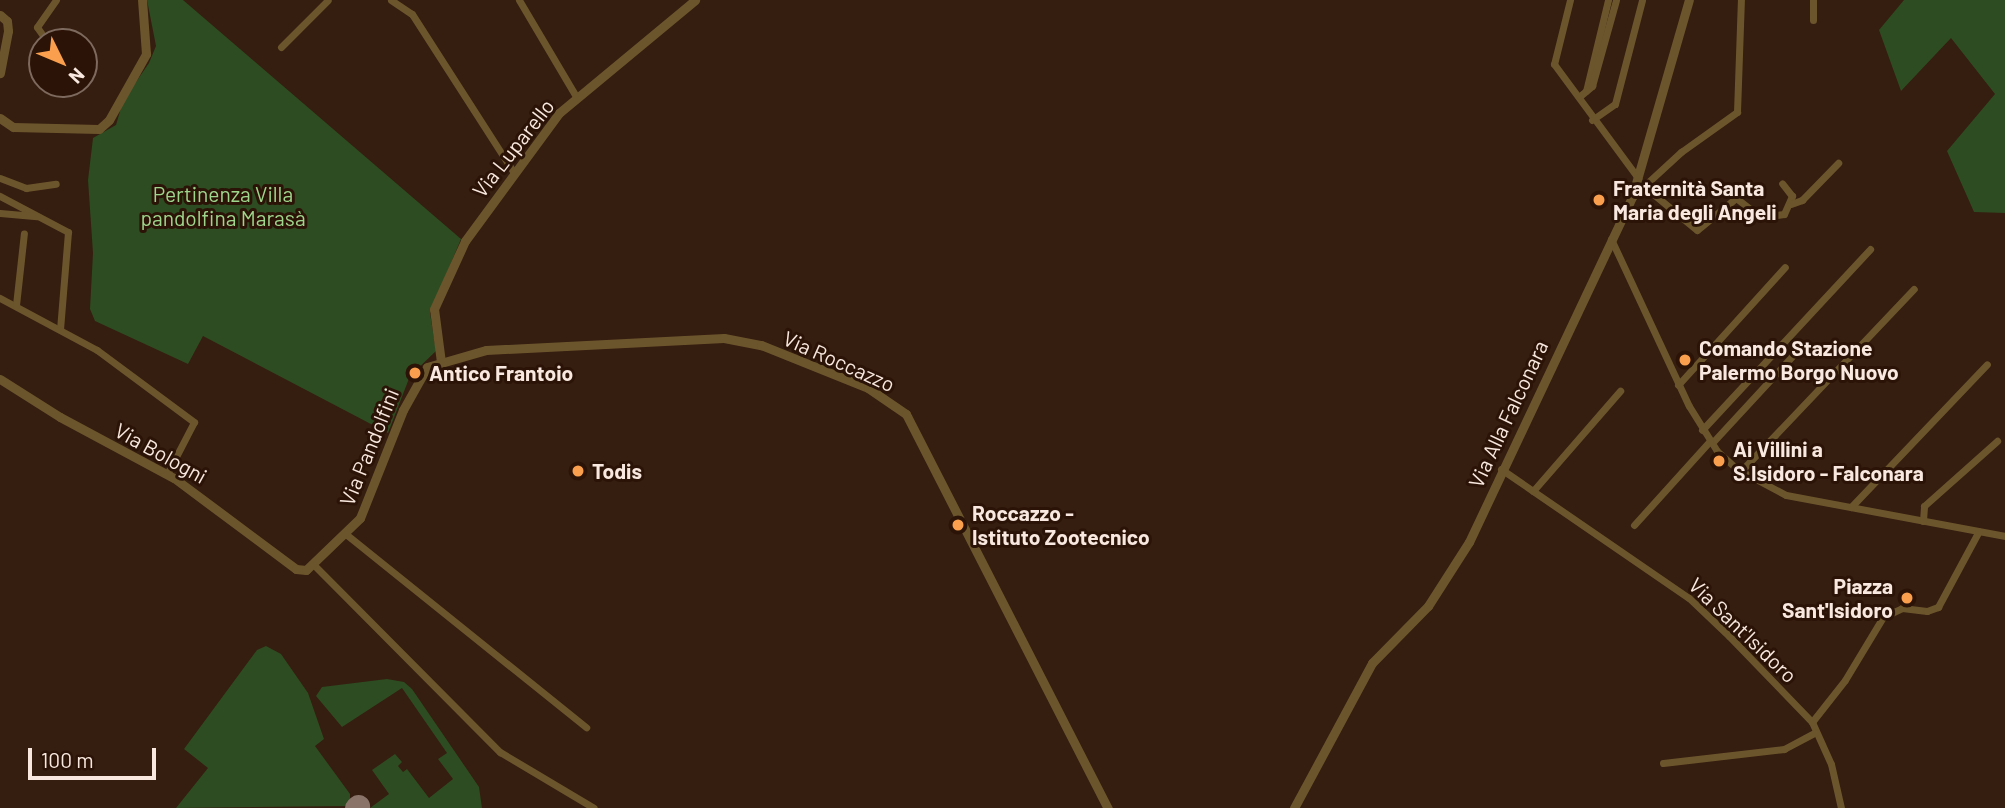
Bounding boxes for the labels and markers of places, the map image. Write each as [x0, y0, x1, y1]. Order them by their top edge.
place label: Fraternità Santa Maria degli Angeli [1613, 175, 1777, 225]
marker: Fraternità Santa Maria degli Angeli [1591, 192, 1607, 208]
place label: Comando Stazione Palermo Borgo Nuovo [1699, 335, 1899, 385]
marker: Comando Stazione Palermo Borgo Nuovo [1677, 352, 1693, 368]
place label: Antico Frantoio [429, 360, 573, 386]
marker: Antico Frantoio [407, 365, 423, 381]
place label: Ai Villini a S.Isidoro - Falconara [1733, 436, 1924, 486]
marker: Ai Villini a S.Isidoro - Falconara [1711, 453, 1727, 469]
place label: Todis [592, 458, 642, 484]
marker: Todis [570, 463, 586, 479]
place label: Roccazzo - Istituto Zootecnico [972, 500, 1150, 550]
marker: Roccazzo - Istituto Zootecnico [950, 517, 966, 533]
place label: Piazza Sant'Isidoro [1782, 573, 1893, 623]
marker: Piazza Sant'Isidoro [1899, 590, 1915, 606]

